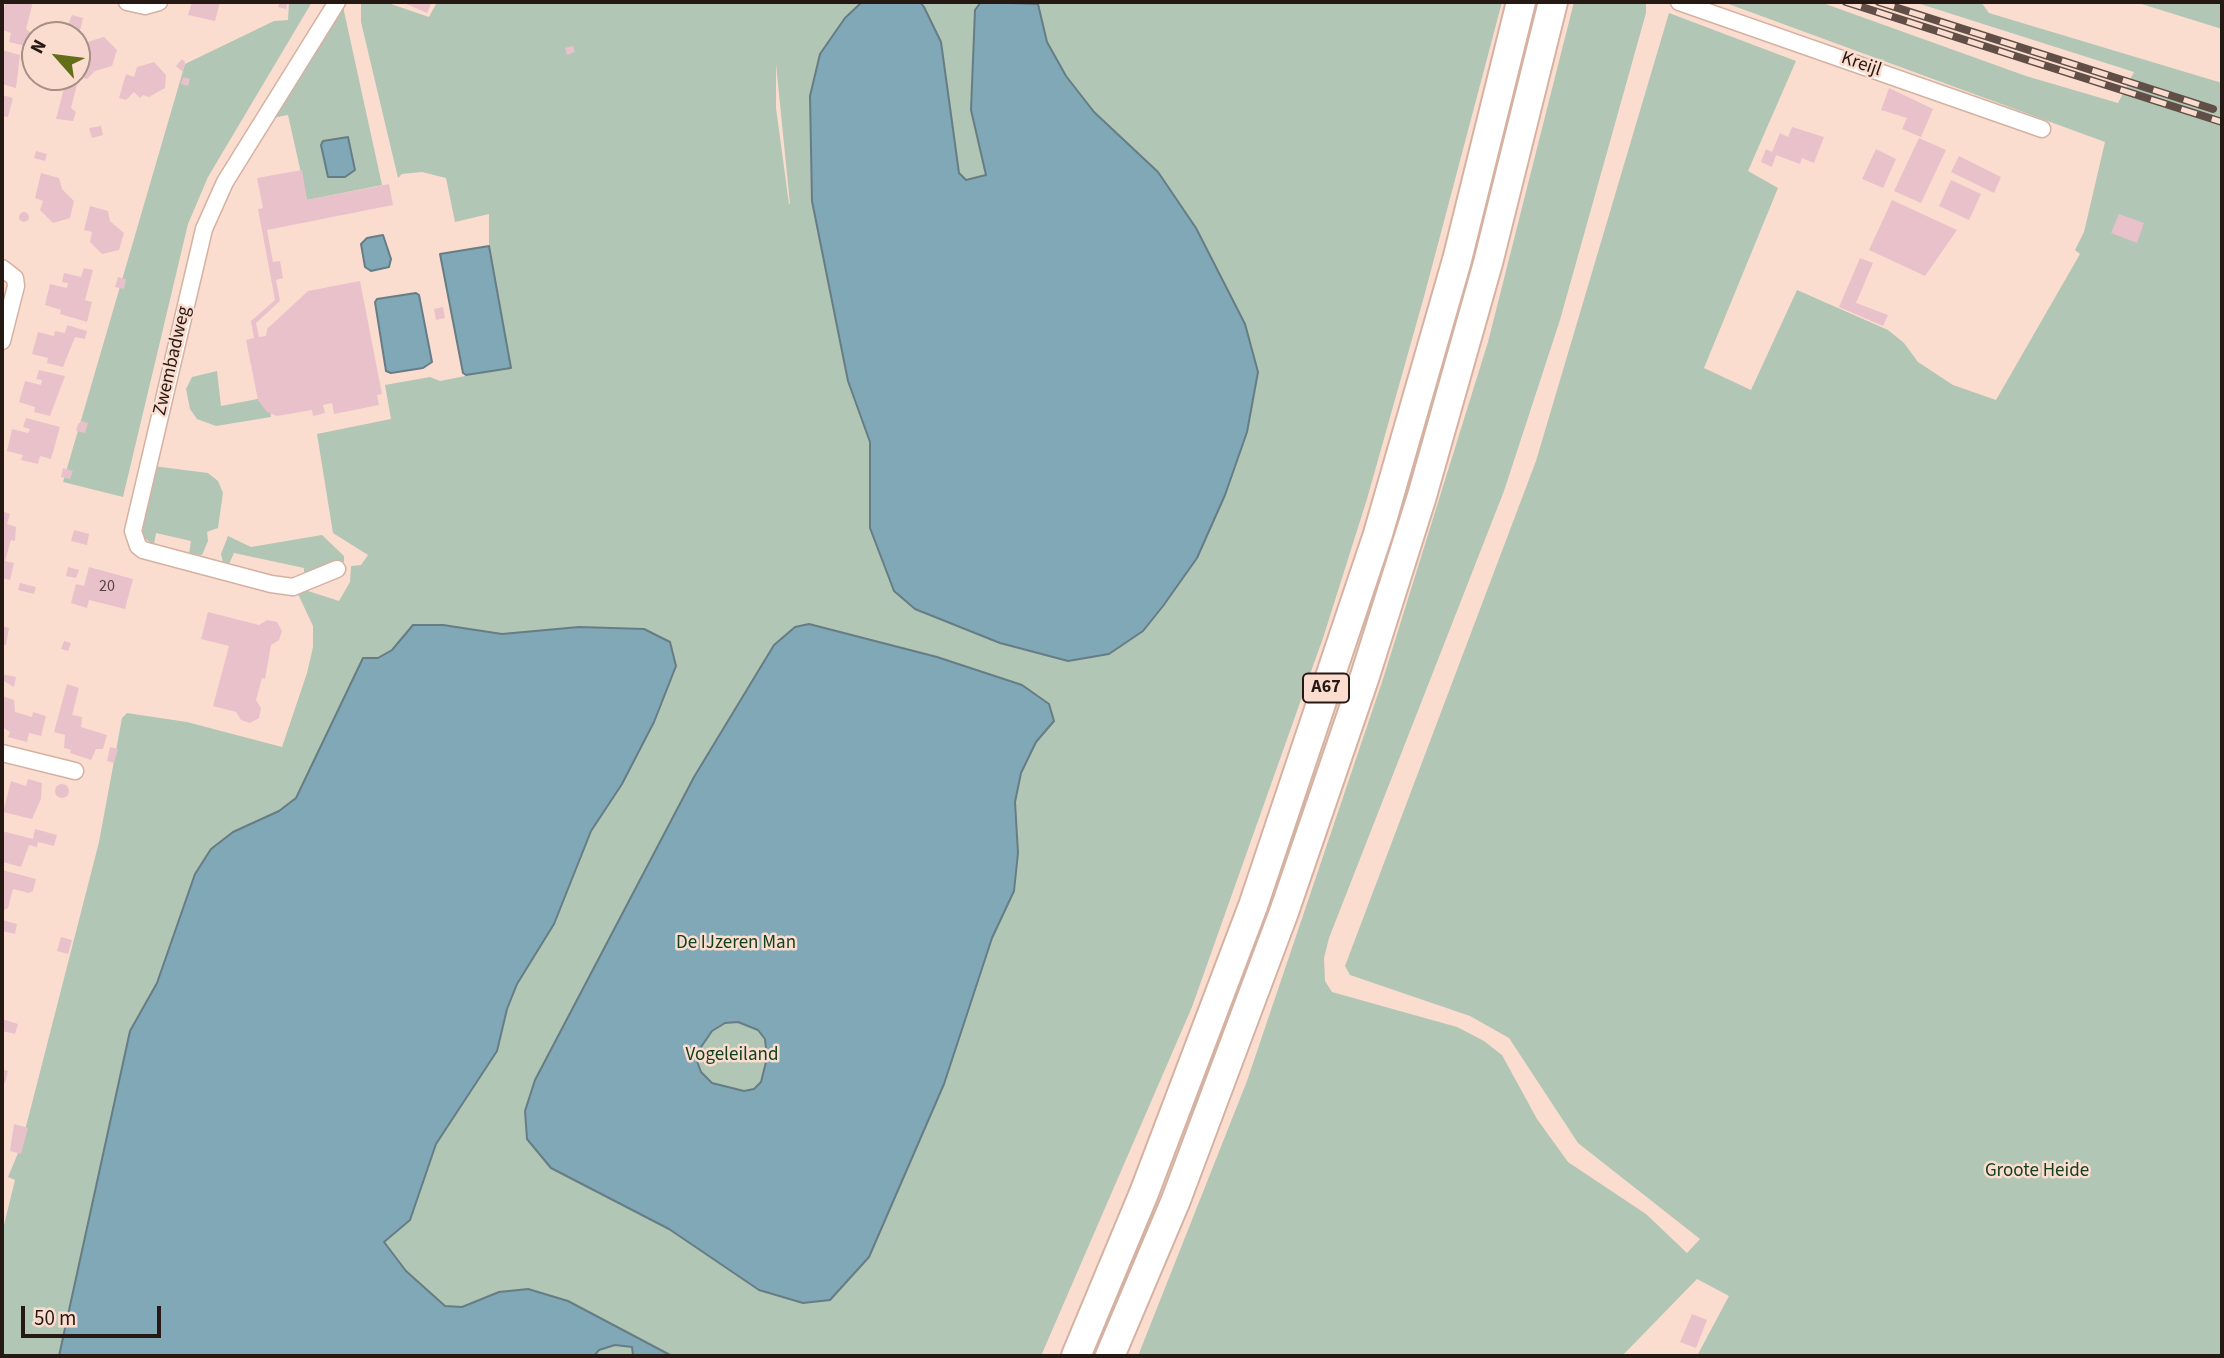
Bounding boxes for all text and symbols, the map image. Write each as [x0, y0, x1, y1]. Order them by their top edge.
north arrow [21, 21, 91, 91]
text: N [24, 35, 54, 59]
street label: Kreijl [1838, 48, 1884, 82]
street label: Zwembadweg [149, 304, 197, 418]
house number: 20 [99, 577, 115, 597]
road number: A67 [1303, 674, 1349, 702]
park label: De IJzeren Man [676, 933, 796, 955]
park label: Vogeleiland [686, 1045, 778, 1067]
park label: Groote Heide [1985, 1161, 2089, 1183]
scale bar [24, 1292, 164, 1336]
text: 50 m [34, 1303, 76, 1333]

